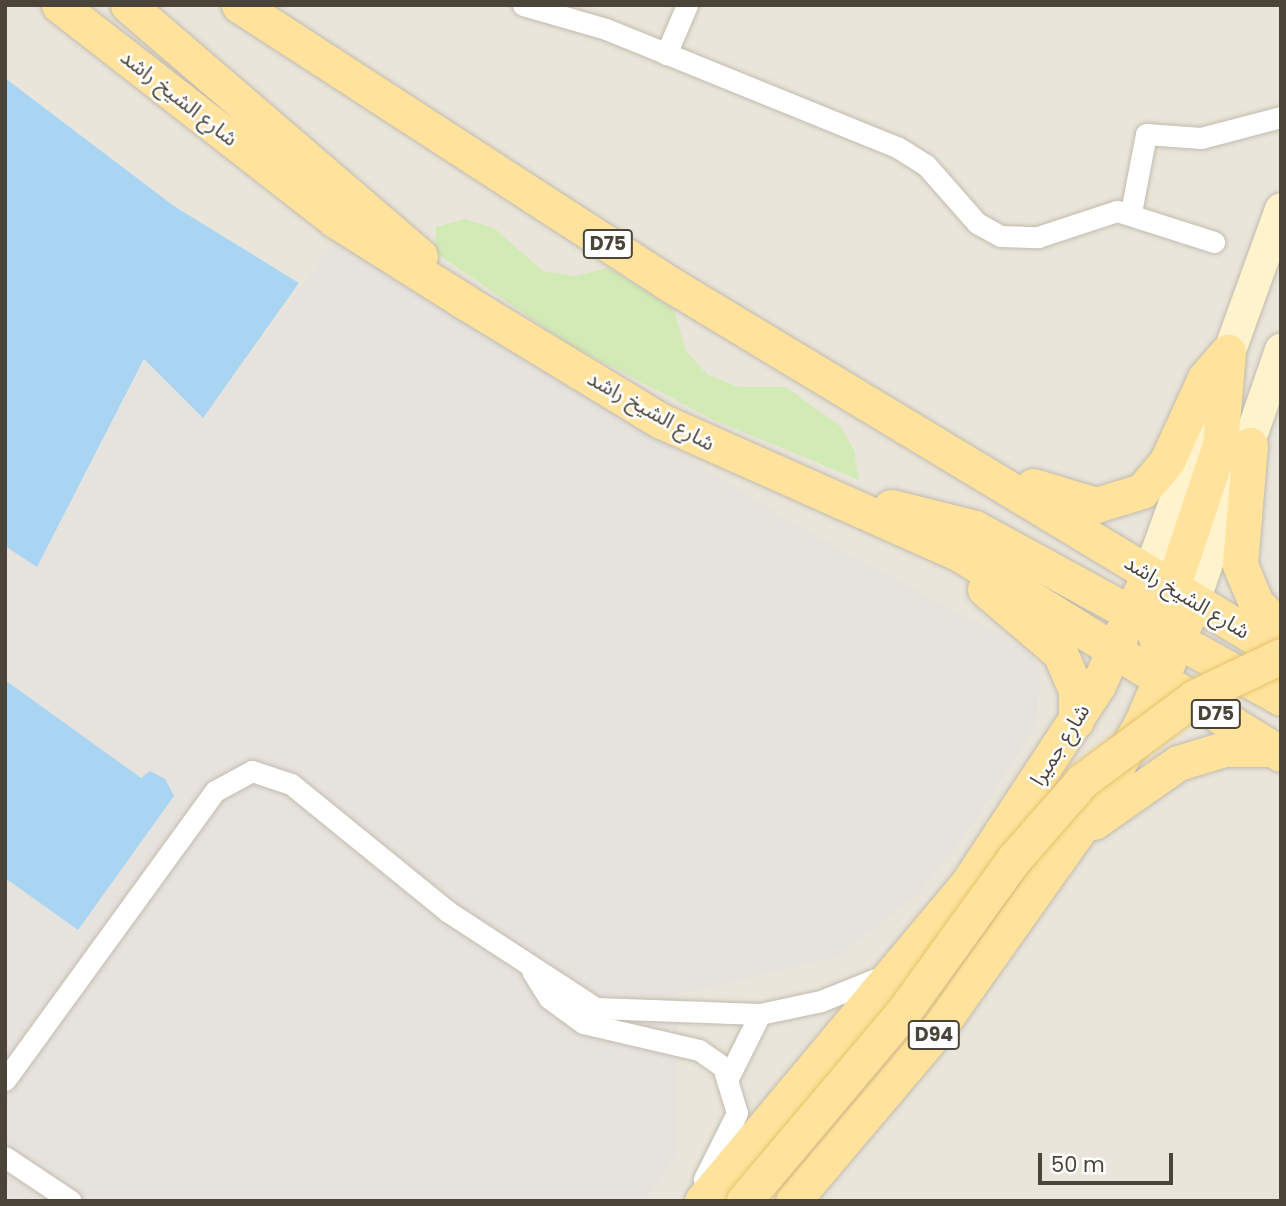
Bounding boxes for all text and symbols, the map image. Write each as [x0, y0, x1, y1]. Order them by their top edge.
street label: شارع الشيخ راشد [115, 44, 243, 152]
road number: D75 [582, 228, 634, 260]
street label: شارع الشيخ راشد [583, 366, 719, 456]
street label: شارع الشيخ راشد [1120, 550, 1254, 644]
road number: D75 [1190, 698, 1242, 730]
street label: شارع جميرا [1025, 699, 1095, 791]
road number: D94 [908, 1020, 960, 1050]
scale bar [1041, 1140, 1176, 1184]
text: 50 m [1051, 1150, 1105, 1179]

